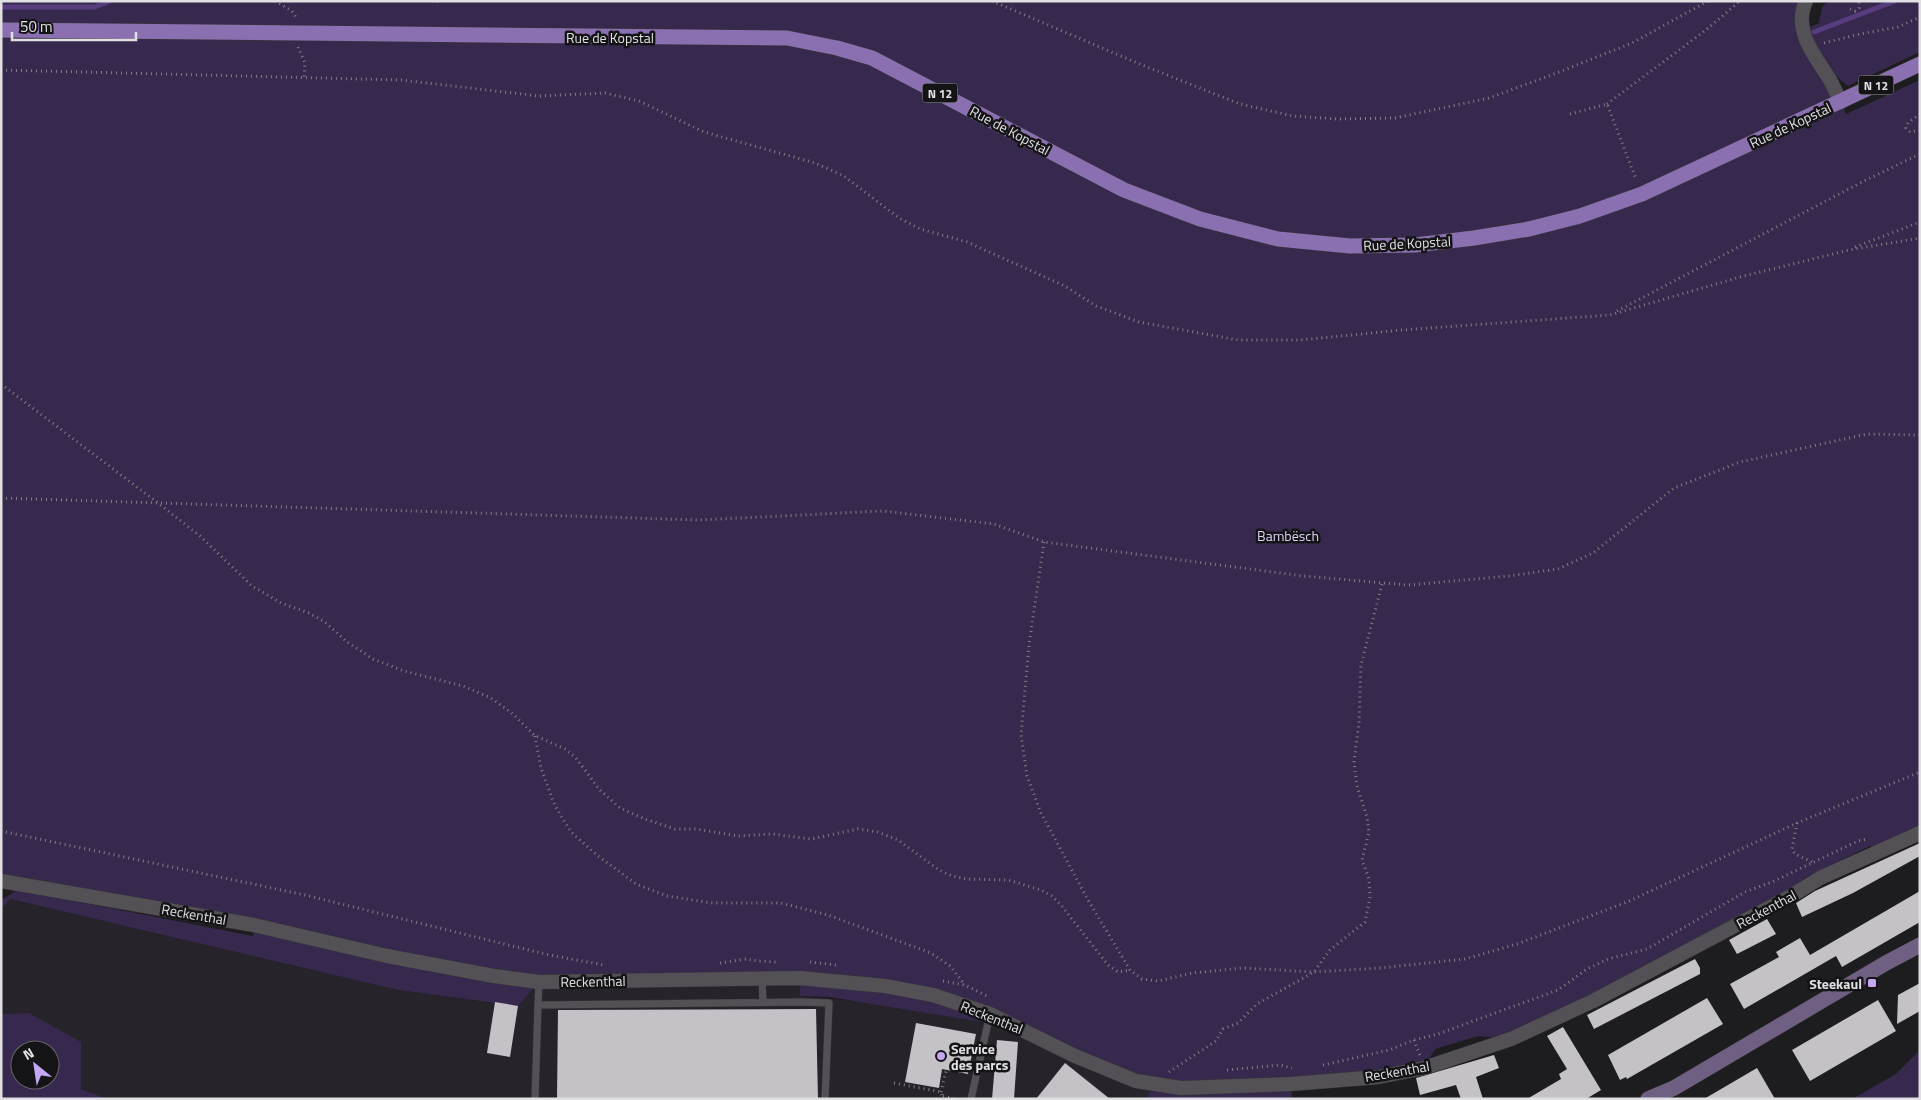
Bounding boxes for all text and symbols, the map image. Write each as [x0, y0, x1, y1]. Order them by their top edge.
scale bar [12, 10, 136, 42]
text: 50 m [20, 15, 53, 38]
street label: Rue de Kopstal [566, 27, 654, 48]
road number: N 12 [1858, 76, 1894, 94]
road number: N 12 [922, 84, 958, 102]
street label: Rue de Kopstal [1746, 97, 1834, 153]
street label: Rue de Kopstal [966, 100, 1054, 160]
street label: Rue de Kopstal [1363, 230, 1451, 256]
park label: Bambësch [1257, 525, 1319, 546]
street label: Reckenthal [1732, 884, 1800, 934]
street label: Reckenthal [160, 898, 228, 930]
street label: Reckenthal [560, 970, 626, 992]
place label: Steekaul [1809, 973, 1862, 994]
marker: Steekaul [1866, 977, 1878, 989]
street label: Reckenthal [958, 995, 1026, 1039]
place label: Service des parcs [951, 1038, 1009, 1075]
north arrow [10, 1040, 60, 1090]
text: N [19, 1042, 38, 1065]
marker: Service des parcs [935, 1050, 947, 1062]
street label: Reckenthal [1363, 1055, 1431, 1087]

